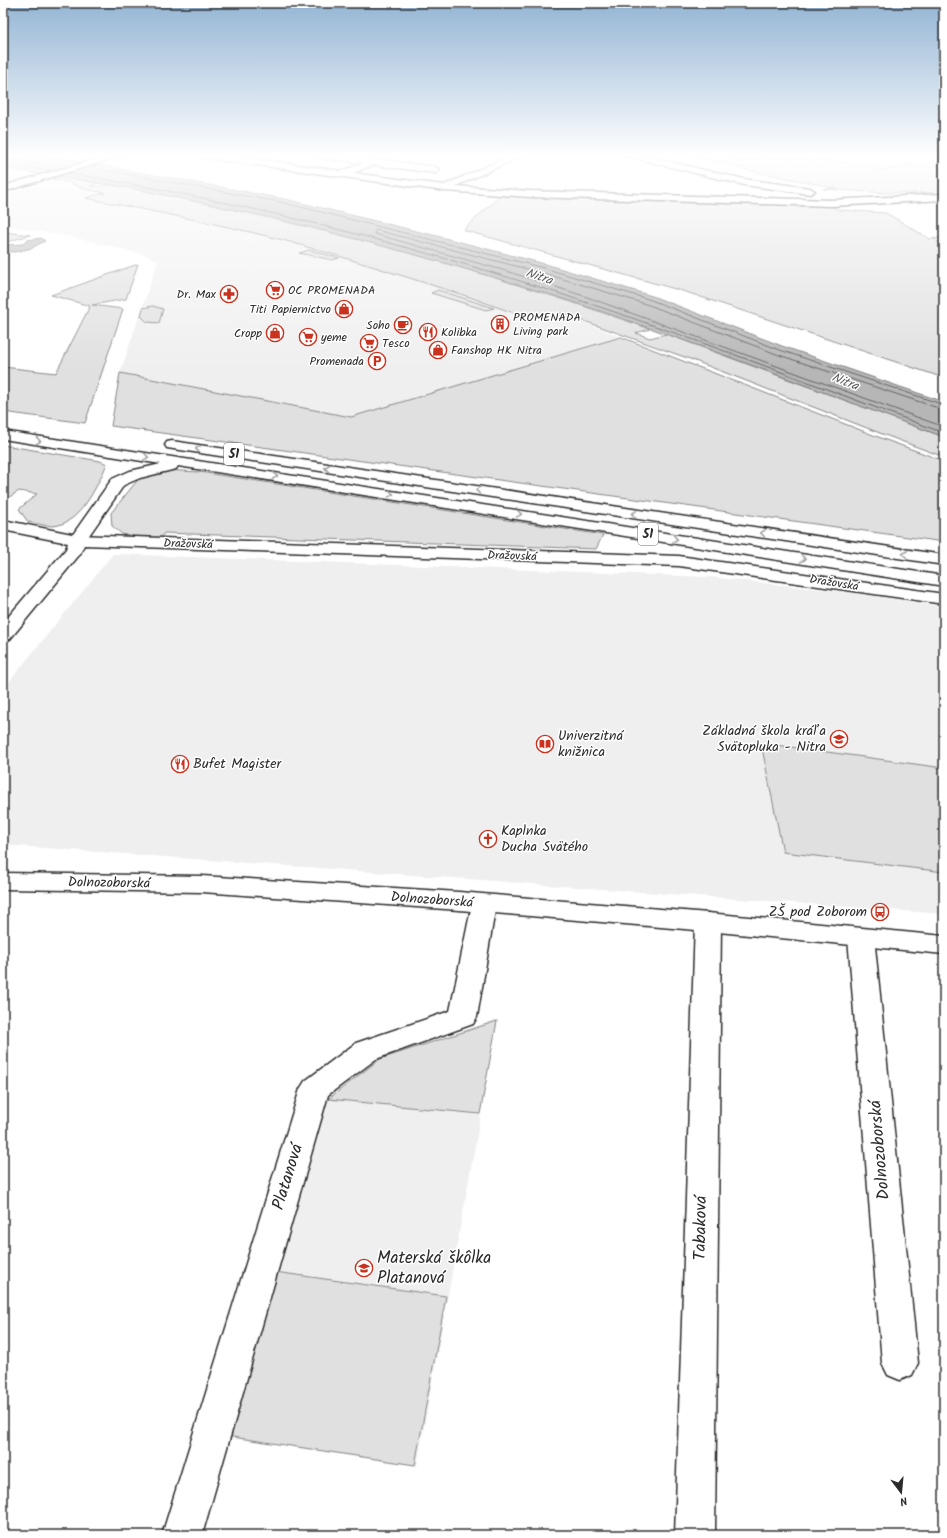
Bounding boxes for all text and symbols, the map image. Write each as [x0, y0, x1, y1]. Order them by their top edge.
water label: Nitra [523, 263, 556, 291]
supermarket icon: OC PROMENADA [265, 280, 285, 300]
place label: OC PROMENADA [288, 281, 375, 300]
pharmacy icon: Dr. Max [219, 284, 239, 304]
place label: Dr. Max [176, 285, 217, 304]
shop icon: Titi Papiernictvo [334, 299, 354, 319]
place label: Titi Papiernictvo [250, 300, 331, 319]
place label: PROMENADA Living park [513, 308, 581, 341]
building icon: PROMENADA Living park [490, 314, 510, 334]
cafe icon: Soho [393, 315, 413, 335]
place label: Soho [366, 316, 390, 335]
restaurant icon: Kolibka [418, 322, 438, 342]
shop icon: Cropp [265, 323, 285, 343]
place label: Kolibka [441, 323, 477, 342]
place label: Cropp [234, 324, 262, 343]
supermarket icon: yeme [298, 327, 318, 347]
place label: yeme [320, 328, 348, 347]
supermarket icon: Tesco [359, 333, 379, 353]
place label: Tesco [382, 334, 410, 353]
shop icon: Fanshop HK Nitra [428, 340, 448, 360]
place label: Fanshop HK Nitra [451, 341, 542, 360]
parking icon: Promenada [367, 351, 387, 371]
place label: Promenada [309, 352, 364, 371]
water label: Nitra [828, 367, 862, 397]
one-way arrow [35, 436, 41, 445]
road number: 51 [224, 443, 244, 465]
one-way arrow [195, 445, 201, 454]
one-way arrow [143, 452, 150, 461]
one-way arrow [324, 464, 330, 473]
one-way arrow [272, 471, 278, 480]
one-way arrow [475, 486, 481, 495]
one-way arrow [387, 489, 394, 498]
one-way arrow [516, 509, 522, 518]
one-way arrow [631, 510, 637, 519]
road number: 51 [638, 523, 658, 545]
one-way arrow [760, 529, 766, 538]
street label: Dražovská [163, 534, 214, 554]
one-way arrow [672, 534, 678, 543]
street label: Dražovská [487, 546, 538, 566]
one-way arrow [902, 550, 908, 559]
one-way arrow [800, 554, 807, 563]
street label: Dražovská [808, 570, 861, 596]
place label: Základná škola kráľa Svätopluka - Nitra [702, 720, 826, 758]
place label: Univerzitná knižnica [558, 725, 624, 763]
school or university icon: Základná škola kráľa Svätopluka - Nitra [829, 729, 849, 749]
library icon: Univerzitná knižnica [535, 734, 555, 754]
place label: Bufet Magister [193, 753, 283, 775]
restaurant icon: Bufet Magister [170, 754, 190, 774]
place label: Kaplnka Ducha Svätého [501, 820, 588, 858]
church icon: Kaplnka Ducha Svätého [478, 829, 498, 849]
street label: Dolnozoborská [68, 871, 152, 895]
street label: Dolnozoborská [390, 886, 475, 914]
place label: ZŠ pod Zoborom [769, 901, 867, 923]
bus stop icon: ZŠ pod Zoborom [870, 902, 890, 922]
street label: Dolnozoborská [862, 1097, 898, 1201]
street label: Platanová [265, 1139, 311, 1213]
street label: Tabaková [687, 1193, 715, 1261]
place label: Materská škôlka Platanová [377, 1245, 491, 1292]
school or university icon: Materská škôlka Platanová [354, 1258, 374, 1278]
north arrow [881, 1472, 921, 1512]
text: N [898, 1491, 909, 1510]

